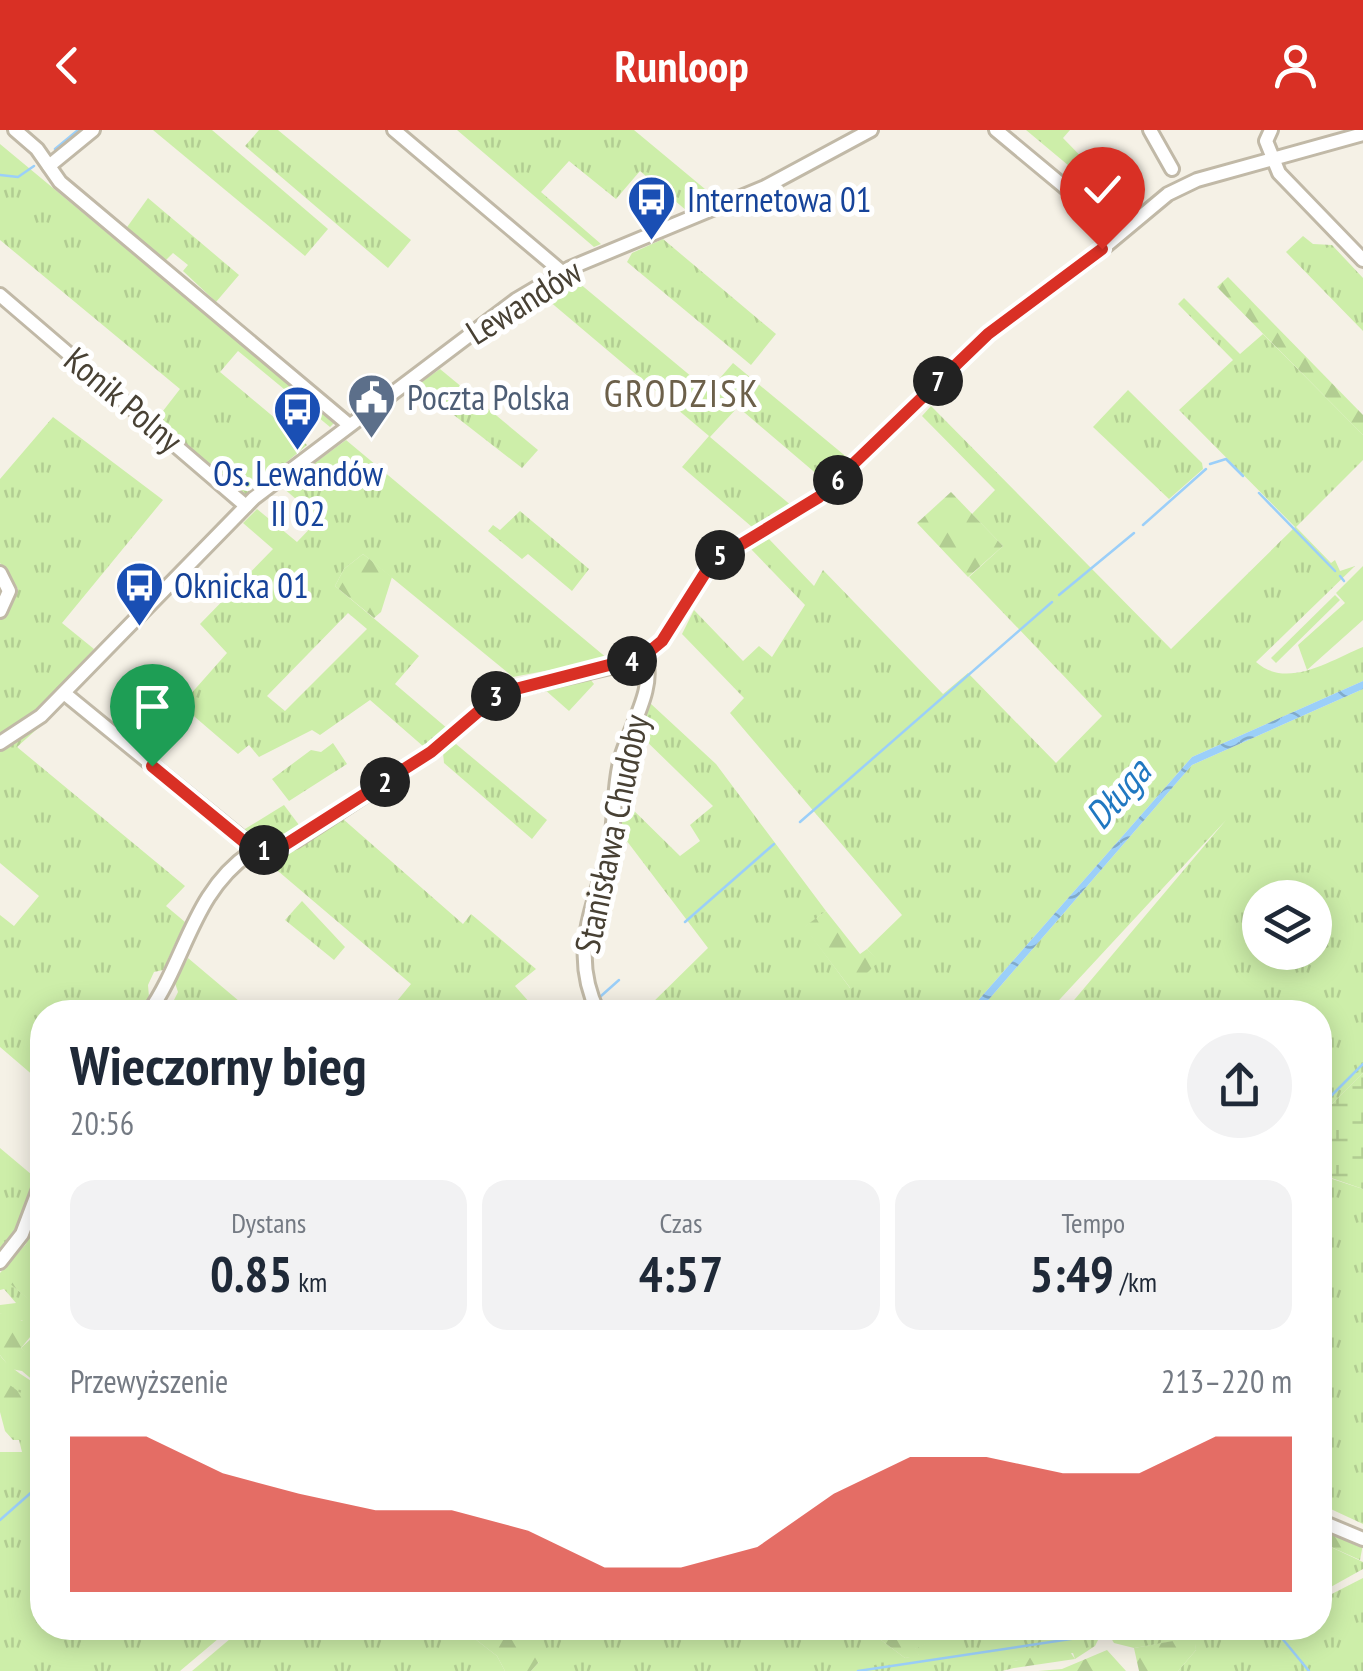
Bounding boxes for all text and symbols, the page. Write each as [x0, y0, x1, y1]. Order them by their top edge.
text: Runloop [614, 36, 749, 94]
icon: back [40, 38, 95, 93]
icon: person [1268, 38, 1323, 93]
pin [1060, 147, 1145, 250]
icon: check [1075, 162, 1130, 217]
bus stop icon: Internetowa 01 [626, 174, 678, 242]
place label: Internetowa 01 [687, 176, 871, 222]
street label: Lewandów [457, 248, 590, 355]
street label: Konik Polny [55, 336, 193, 463]
pin: 7 [913, 356, 963, 406]
text: 7 [931, 362, 945, 399]
district label: GRODZISK [604, 368, 760, 417]
public building icon: Poczta Polska [346, 372, 398, 440]
place label: Poczta Polska [407, 374, 570, 420]
bus stop icon: Os. Lewandów II 02 [272, 384, 324, 452]
place label: Os. Lewandów II 02 [213, 450, 383, 536]
pin: 6 [813, 455, 863, 505]
text: 6 [831, 461, 845, 498]
pin: 5 [695, 530, 745, 580]
text: 5 [713, 536, 727, 573]
bus stop icon: Oknicka 01 [113, 560, 165, 628]
place label: Oknicka 01 [174, 562, 309, 608]
pin: 4 [607, 636, 657, 686]
text: 4 [625, 642, 639, 679]
pin [110, 664, 195, 767]
pin: 3 [471, 671, 521, 721]
text: 3 [489, 677, 503, 714]
icon: arrive [125, 679, 180, 734]
street label: Stanisława Chudoby [563, 710, 659, 957]
water label: Długa [1073, 747, 1162, 838]
pin: 2 [360, 757, 410, 807]
text: 2 [378, 763, 392, 800]
pin: 1 [239, 825, 289, 875]
text: 1 [257, 831, 271, 868]
map controls [1242, 880, 1332, 970]
button: layers [1242, 880, 1332, 970]
text: Wieczorny bieg [70, 1029, 367, 1100]
button: share [1187, 1033, 1292, 1138]
text: 20:56 [70, 1102, 134, 1144]
text: Dystans [231, 1204, 306, 1241]
text: Czas [659, 1204, 703, 1241]
text: Tempo [1061, 1204, 1125, 1241]
text: 0.85 [210, 1241, 292, 1306]
text: 4:57 [639, 1241, 723, 1306]
text: 5:49 [1030, 1241, 1114, 1306]
text: km [292, 1263, 327, 1300]
text: /km [1114, 1263, 1157, 1300]
text: Przewyższenie [70, 1360, 228, 1402]
text: 213–220 m [1161, 1360, 1292, 1402]

